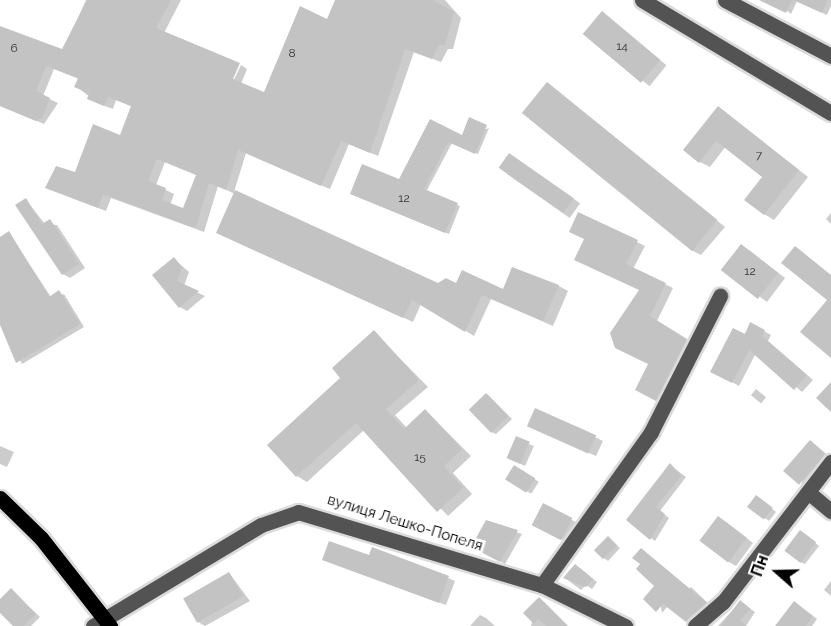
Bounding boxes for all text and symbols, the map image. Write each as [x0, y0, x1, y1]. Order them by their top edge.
house number: 14 [616, 40, 628, 54]
house number: 6 [10, 42, 18, 56]
house number: 8 [288, 47, 296, 61]
house number: 7 [756, 149, 762, 163]
house number: 12 [398, 192, 410, 206]
house number: 12 [744, 265, 756, 279]
house number: 15 [414, 451, 426, 465]
street label: вулиця Лешко-Попеля [325, 491, 485, 555]
north arrow [747, 542, 807, 602]
text: Пн [747, 552, 772, 579]

